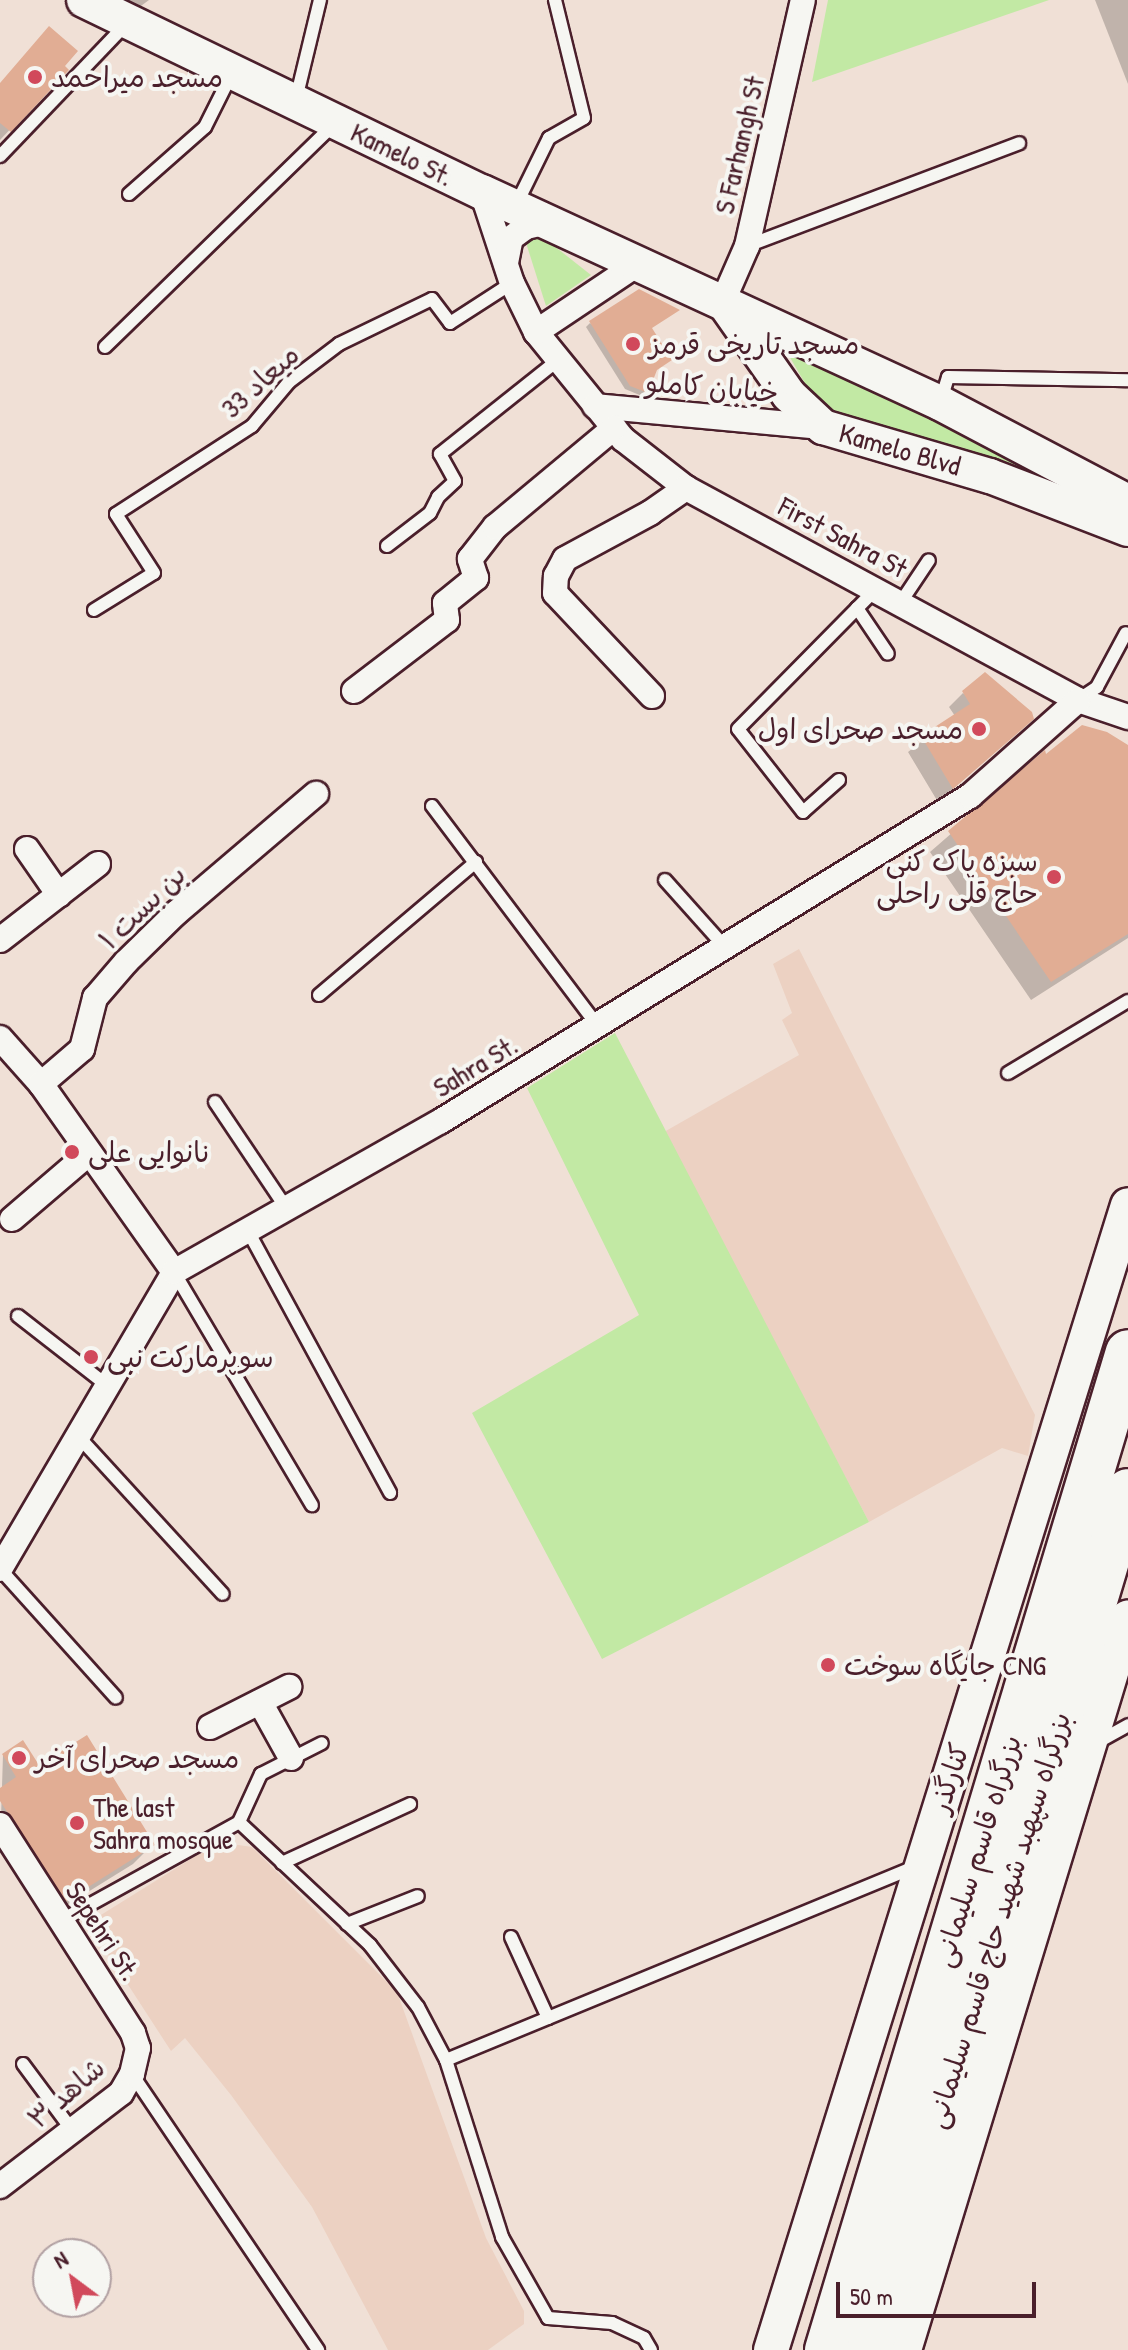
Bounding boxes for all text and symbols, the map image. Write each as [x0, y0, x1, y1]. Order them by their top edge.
place label: مسجد میراحمد [51, 60, 223, 94]
marker: مسجد میراحمد [26, 68, 44, 86]
street label: S Farhangh St [707, 73, 771, 217]
street label: Kamelo St. [345, 115, 459, 193]
place label: مسجد تاریخی قرمز [649, 327, 859, 361]
marker: مسجد تاریخی قرمز [624, 335, 642, 353]
street label: میعاد 33 [214, 337, 306, 425]
street label: خیابان کاملو [644, 364, 780, 410]
street label: Kamelo Blvd [835, 416, 965, 482]
street label: First Sahra St [773, 489, 913, 585]
place label: مسجد صحرای اول [758, 712, 963, 746]
marker: مسجد صحرای اول [970, 720, 988, 738]
place label: سبزه پاک کنی حاج قلی راحلی [876, 844, 1038, 910]
street label: بن بست ۱ [92, 858, 192, 956]
marker: سبزه پاک کنی حاج قلی راحلی [1045, 868, 1063, 886]
street label: Sahra St. [427, 1028, 523, 1104]
place label: نانوایی علی [88, 1135, 211, 1169]
marker: نانوایی علی [63, 1143, 81, 1161]
place label: سوپرمارکت نبی [107, 1340, 274, 1374]
marker: سوپرمارکت نبی [82, 1348, 100, 1366]
place label: جایگاه سوخت CNG [844, 1648, 1046, 1682]
marker: جایگاه سوخت CNG [819, 1656, 837, 1674]
street label: بزرگراه سپهبد شهید حاج قاسم سلیمانی [919, 1708, 1077, 2132]
street label: بزرگراه قاسم سلیمانی [926, 1731, 1028, 1971]
street label: کنارگذر [922, 1739, 976, 1817]
place label: مسجد صحرای آخر [35, 1741, 239, 1775]
marker: مسجد صحرای آخر [10, 1749, 28, 1767]
place label: The last Sahra mosque [93, 1790, 233, 1856]
marker: The last Sahra mosque [68, 1814, 86, 1832]
street label: Sepehri St. [59, 1875, 147, 1987]
street label: شاهد ۳ [21, 2051, 111, 2135]
north arrow [32, 2238, 112, 2318]
text: N [47, 2244, 73, 2275]
scale bar [840, 2266, 1040, 2316]
text: 50 m [850, 2280, 893, 2312]

